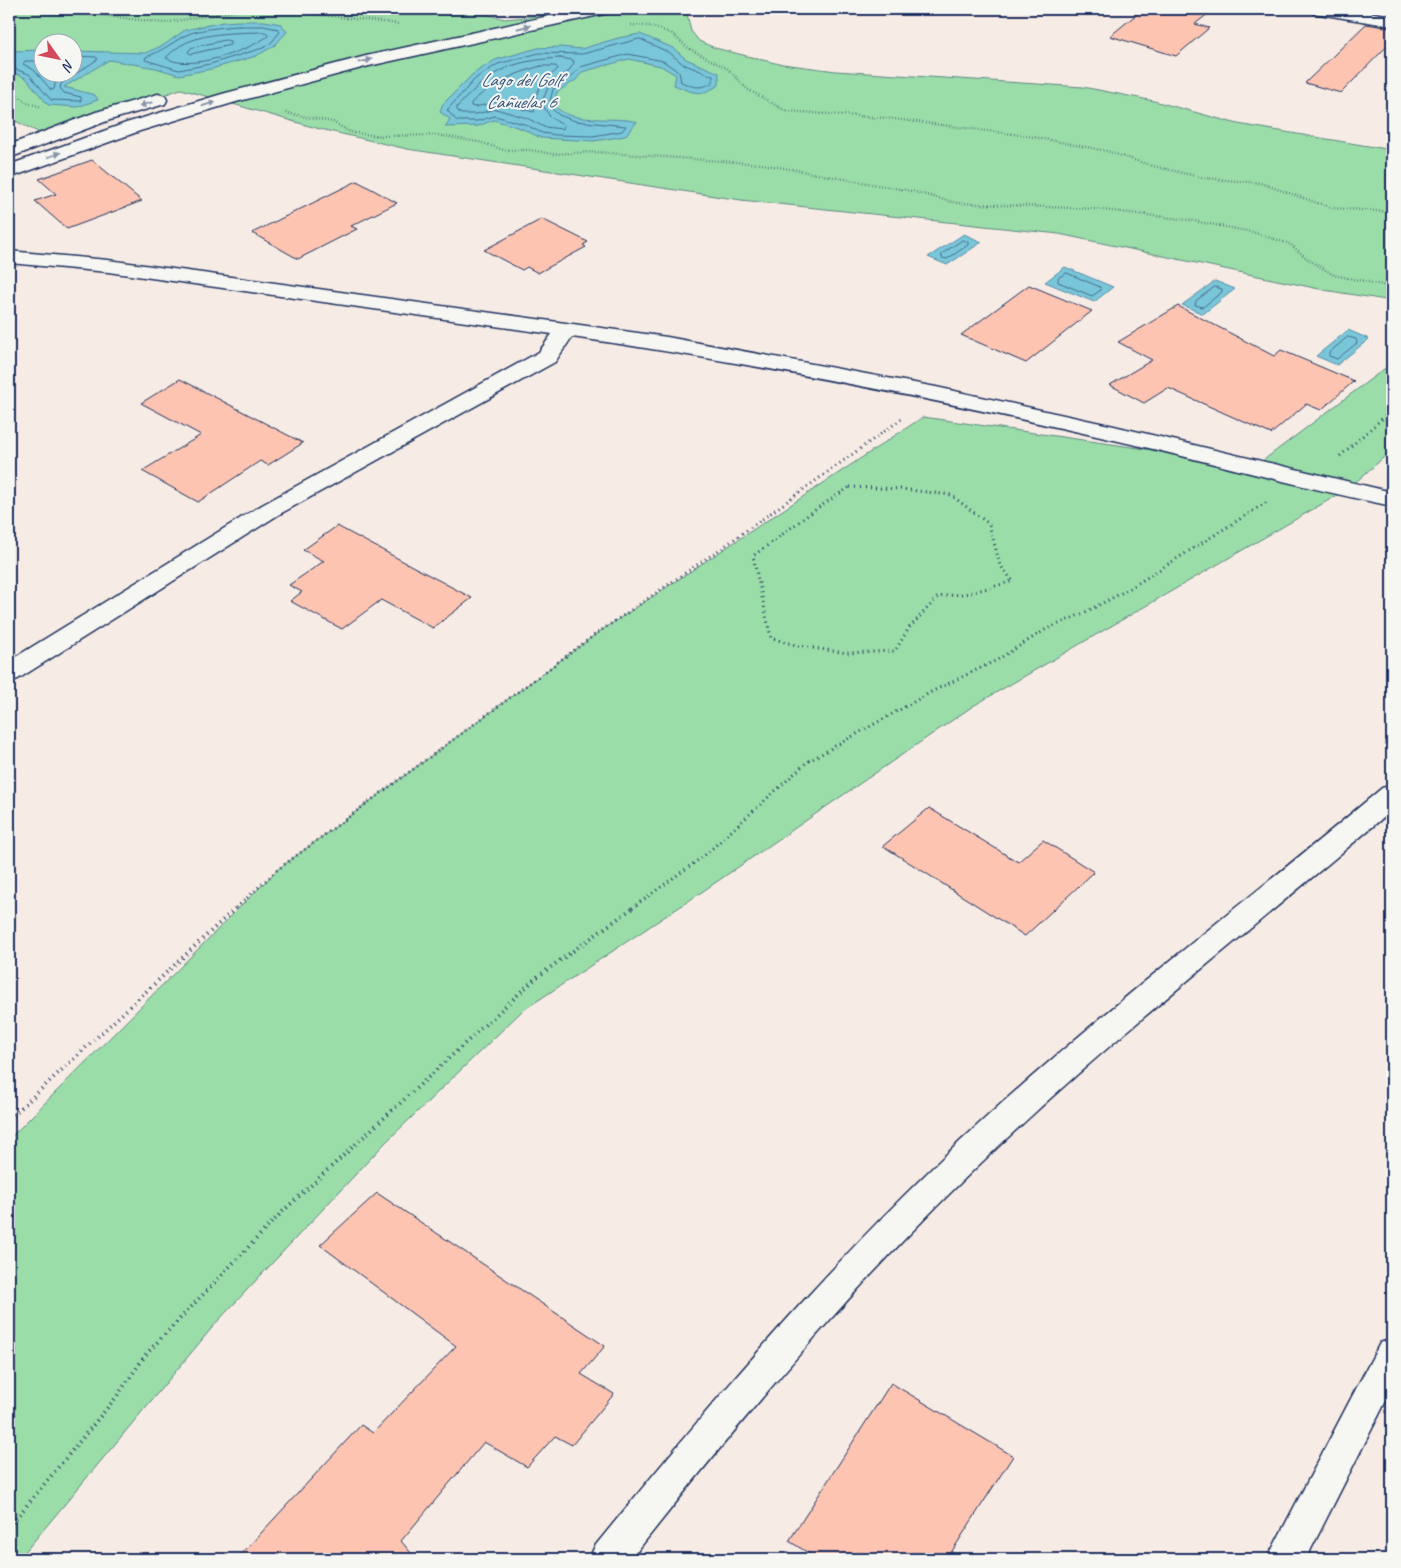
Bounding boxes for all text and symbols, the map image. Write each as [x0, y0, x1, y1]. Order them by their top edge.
one-way arrow [517, 23, 532, 31]
north arrow [32, 32, 82, 82]
text: N [58, 57, 78, 75]
one-way arrow [358, 57, 373, 65]
water label: Lago del Golf Cañuelas 6 [481, 68, 568, 114]
one-way arrow [139, 100, 154, 108]
one-way arrow [201, 100, 216, 107]
one-way arrow [47, 151, 62, 158]

